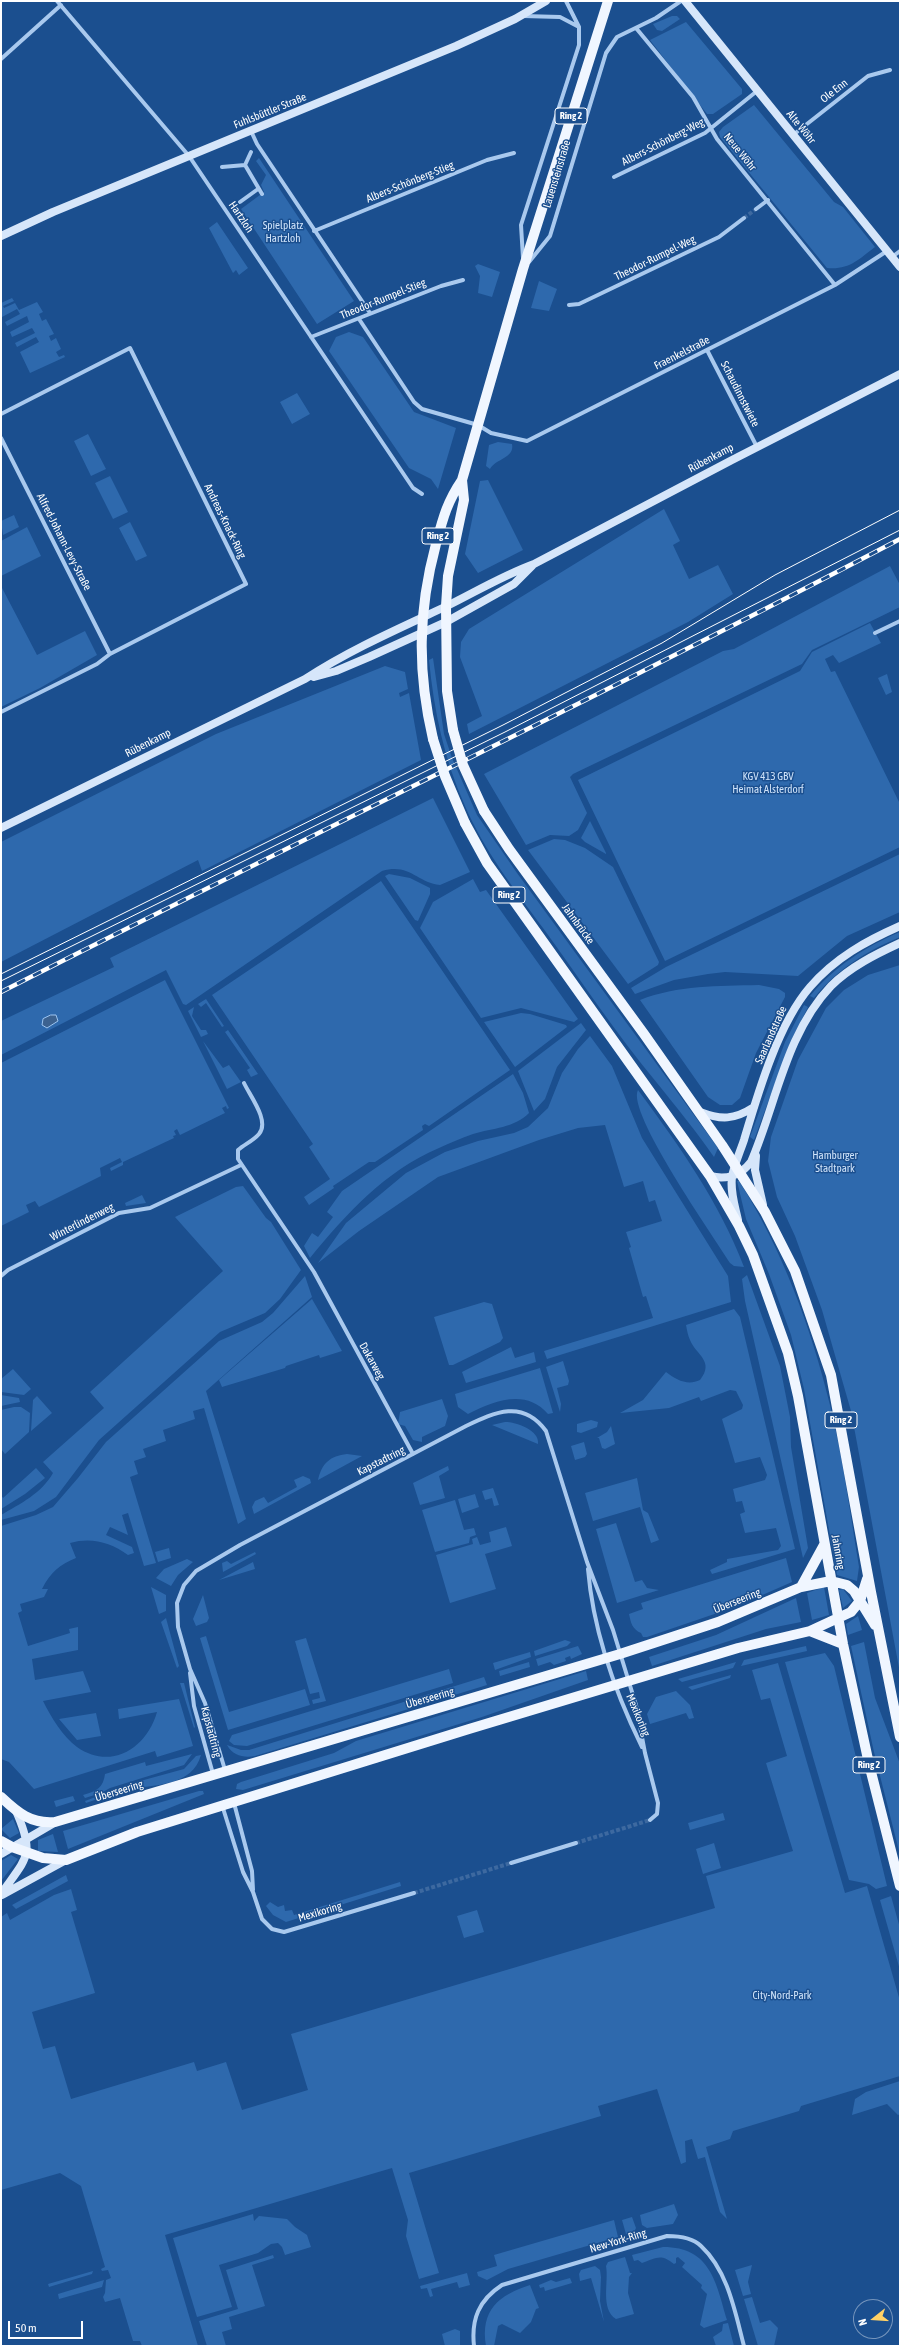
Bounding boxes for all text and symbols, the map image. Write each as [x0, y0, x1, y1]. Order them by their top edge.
street label: Ole Enn [818, 76, 850, 106]
street label: Fuhlsbüttler Straße [232, 90, 308, 132]
road number: Ring 2 [555, 108, 587, 124]
street label: Alte Wöhr [784, 108, 818, 146]
street label: Albers-Schönberg-Weg [620, 115, 706, 169]
street label: Neue Wöhr [721, 130, 759, 174]
street label: Lauensteinstraße [540, 139, 574, 209]
street label: Albers-Schönberg-Stieg [364, 158, 456, 206]
street label: Hartzloh [226, 199, 256, 235]
park label: Spielplatz Hartzloh [263, 219, 303, 245]
street label: Theodor-Rumpel-Weg [612, 233, 698, 283]
street label: Theodor-Rumpel-Stieg [338, 276, 428, 322]
street label: Fraenkelstraße [652, 333, 712, 373]
street label: Schaudinnstwiete [718, 359, 762, 429]
street label: Rübenkamp [686, 441, 736, 475]
street label: Andreas-Knack-Ring [201, 481, 249, 561]
street label: Alfred-Johann-Levy-Straße [34, 491, 94, 593]
road number: Ring 2 [422, 528, 454, 544]
street label: Rübenkamp [123, 726, 173, 760]
park label: KGV 413 GBV Heimat Alsterdorf [732, 770, 804, 796]
road number: Ring 2 [493, 887, 525, 903]
street label: Jahnbrücke [559, 901, 597, 947]
street label: Saarlandstraße [752, 1004, 790, 1066]
park label: Hamburger Stadtpark [812, 1149, 858, 1175]
street label: Winterlindenweg [48, 1200, 116, 1244]
street label: Dakarweg [356, 1340, 388, 1382]
road number: Ring 2 [825, 1412, 857, 1428]
street label: Kapstadtring [355, 1443, 407, 1479]
street label: Jahnring [828, 1534, 848, 1570]
street label: Überseering [712, 1586, 762, 1616]
street label: Überseering [404, 1685, 456, 1711]
street label: Mexikoring [623, 1692, 653, 1738]
street label: Kapstadtring [198, 1705, 224, 1759]
road number: Ring 2 [853, 1757, 885, 1773]
street label: Überseering [93, 1777, 145, 1805]
street label: Mexikoring [297, 1899, 343, 1925]
park label: City-Nord-Park [752, 1989, 812, 2003]
street label: New-York-Ring [588, 2226, 648, 2256]
north arrow [853, 2299, 893, 2339]
scale bar [10, 2313, 85, 2339]
text: N [856, 2317, 869, 2327]
text: 50 m [15, 2321, 37, 2335]

